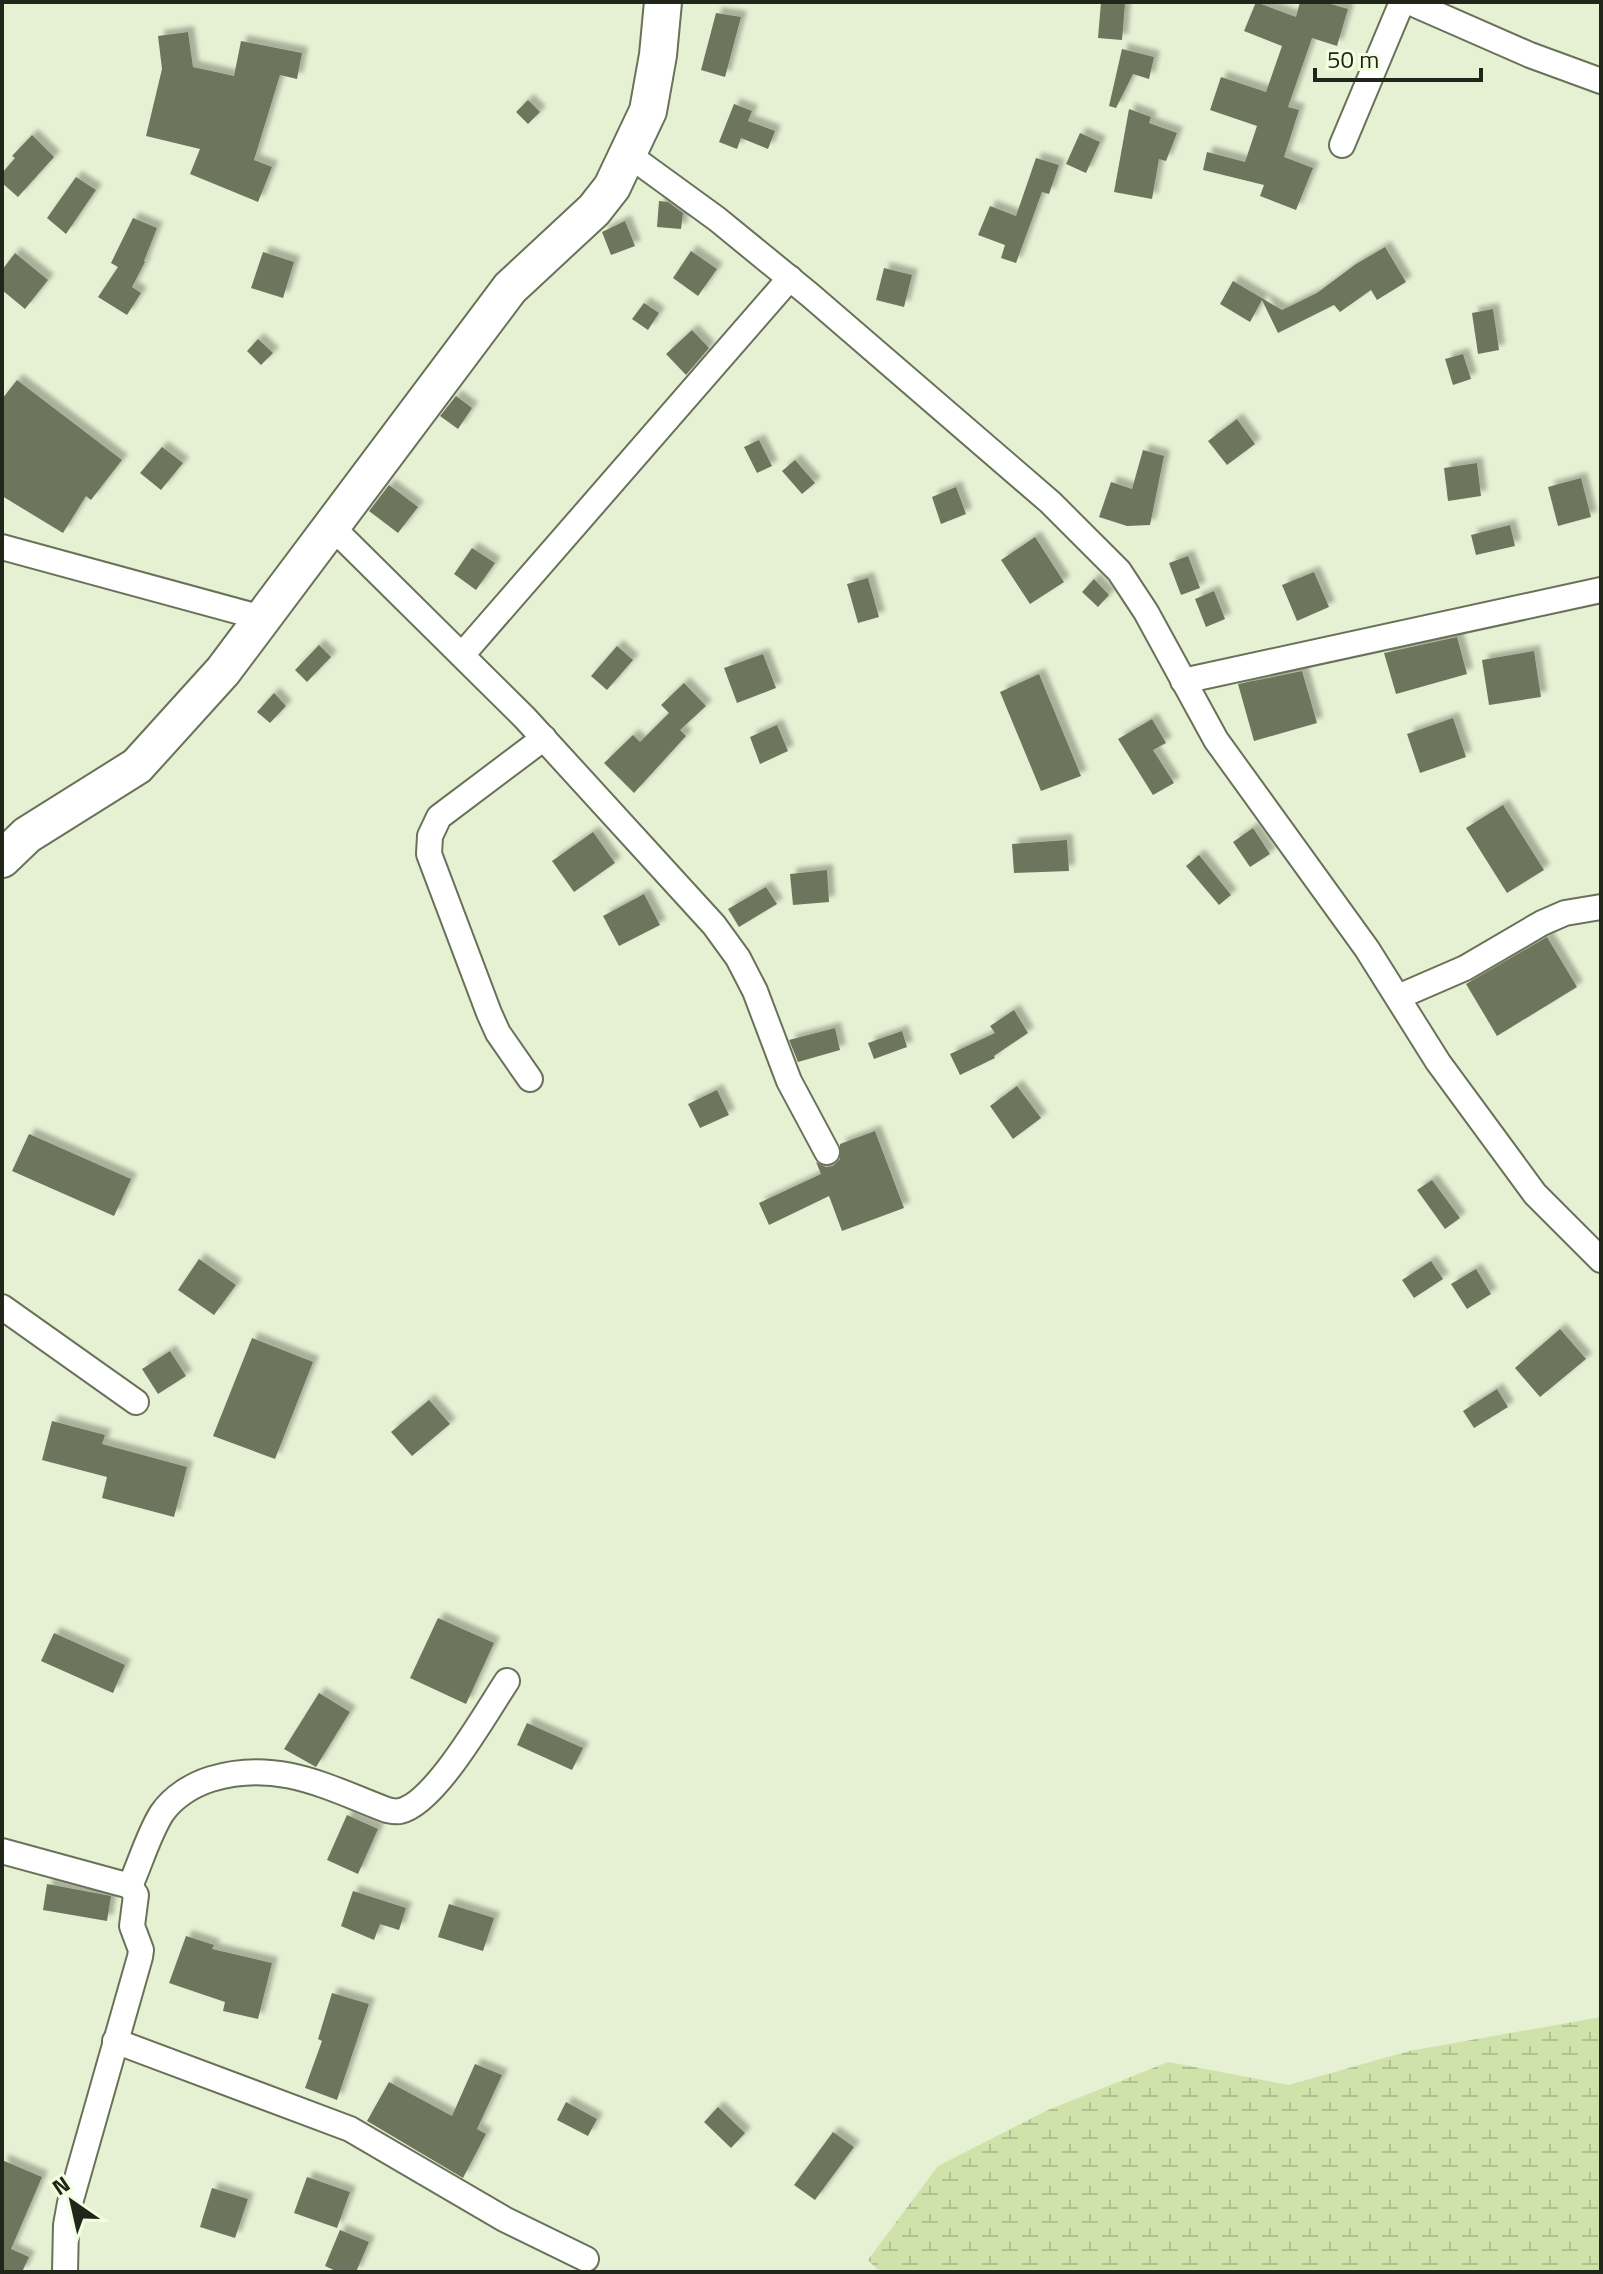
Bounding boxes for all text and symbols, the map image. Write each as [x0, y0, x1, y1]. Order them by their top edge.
scale bar [1315, 32, 1481, 82]
text: 50 m [1327, 41, 1379, 77]
north arrow [32, 2162, 112, 2242]
text: N [45, 2167, 77, 2204]

